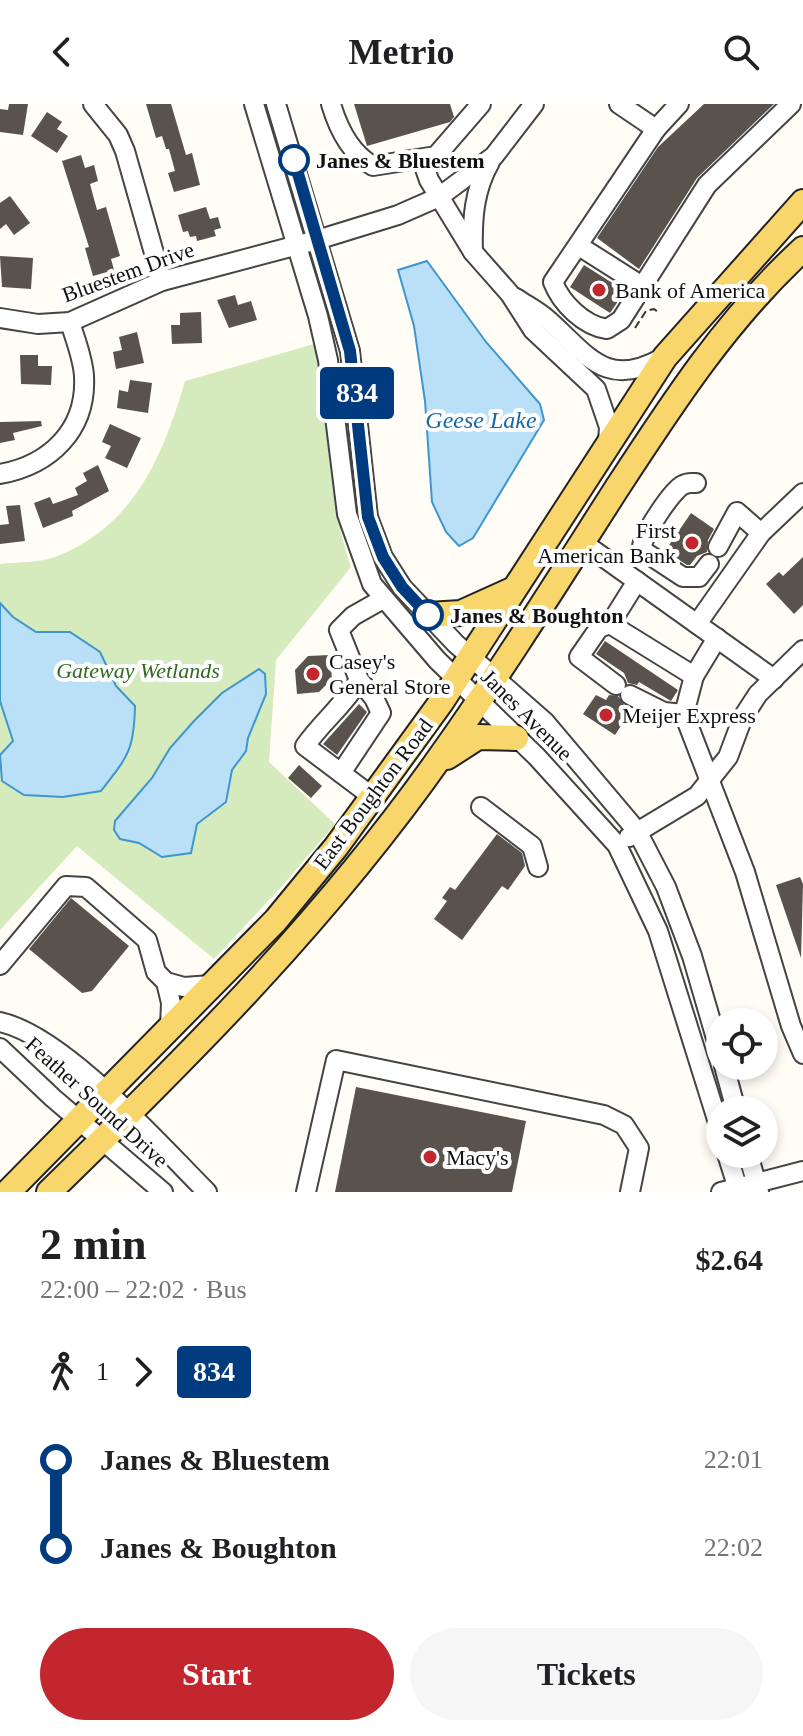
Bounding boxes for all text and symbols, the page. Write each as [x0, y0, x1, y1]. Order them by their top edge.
icon: back [40, 30, 84, 74]
icon: search [719, 30, 763, 74]
text: Metrio [349, 32, 454, 72]
marker: Janes & Bluestem [279, 145, 309, 175]
place label: Janes & Bluestem [316, 148, 485, 173]
street label: Bluestem Drive [59, 237, 197, 307]
place label: Bank of America [615, 278, 766, 303]
marker: Bank of America [590, 281, 608, 299]
line badge: 834 [311, 367, 403, 419]
text: 834 [336, 377, 378, 408]
water label: Geese Lake [425, 407, 537, 433]
place label: First American Bank [537, 518, 676, 568]
marker: First American Bank [683, 534, 701, 552]
marker: Janes & Boughton [413, 600, 443, 630]
place label: Janes & Boughton [450, 603, 624, 628]
place label: Casey's General Store [329, 649, 451, 699]
park label: Gateway Wetlands [56, 658, 220, 683]
street label: Janes Avenue [476, 664, 578, 766]
marker: Casey's General Store [304, 665, 322, 683]
place label: Meijer Express [622, 703, 756, 728]
marker: Meijer Express [597, 706, 615, 724]
street label: East Boughton Road [308, 714, 438, 874]
map controls [706, 1008, 778, 1168]
button: locate [706, 1008, 778, 1080]
street label: Feather Sound Drive [21, 1031, 173, 1173]
button: layers [706, 1096, 778, 1168]
place label: Macy's [446, 1145, 509, 1170]
marker: Macy's [421, 1148, 439, 1166]
text: 2 min [40, 1220, 146, 1269]
text: $2.64 [696, 1243, 763, 1276]
text: 22:00 – 22:02 · Bus [40, 1275, 247, 1304]
icon: walk [40, 1350, 84, 1394]
icon: forward [121, 1350, 165, 1394]
text: 834 [193, 1356, 235, 1387]
text: 1 [96, 1357, 109, 1386]
text: Janes & Bluestem [100, 1443, 330, 1476]
text: 22:01 [704, 1445, 763, 1474]
text: Janes & Boughton [100, 1531, 337, 1564]
text: 22:02 [704, 1533, 763, 1562]
button: Start [40, 1628, 394, 1720]
button: Tickets [410, 1628, 763, 1720]

